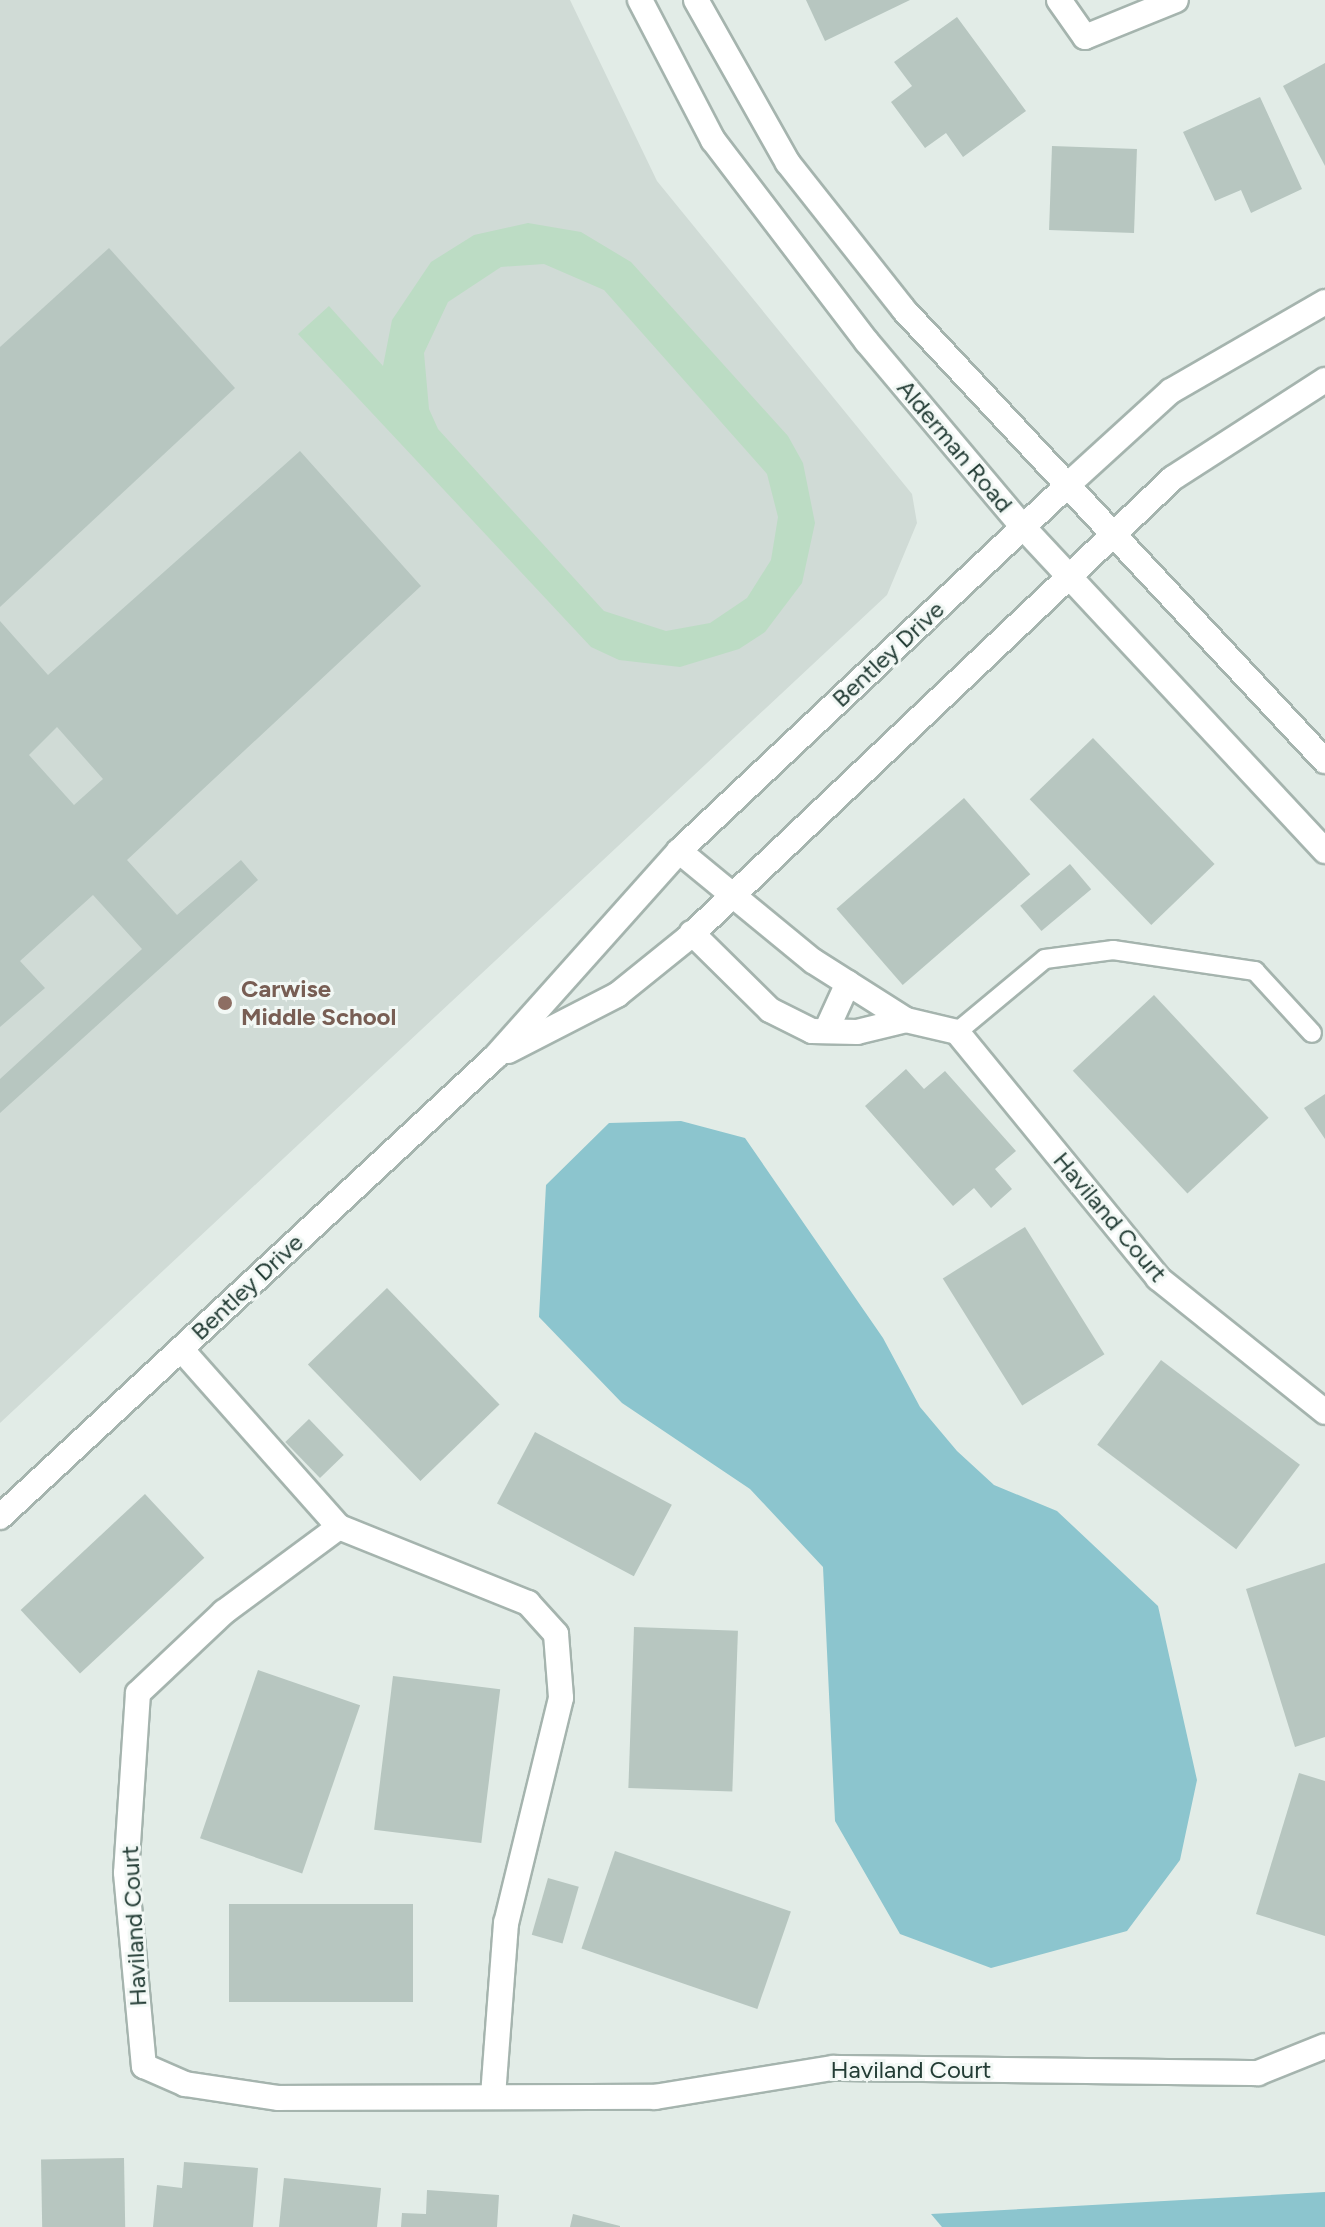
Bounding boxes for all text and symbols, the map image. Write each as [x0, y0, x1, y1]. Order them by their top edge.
street label: Alderman Road [891, 374, 1019, 518]
street label: Bentley Drive [826, 595, 950, 713]
place label: Carwise Middle School [241, 975, 396, 1031]
marker: Carwise Middle School [216, 994, 234, 1012]
street label: Haviland Court [1047, 1146, 1173, 1288]
street label: Bentley Drive [185, 1228, 309, 1346]
street label: Haviland Court [115, 1845, 153, 2007]
street label: Haviland Court [831, 2056, 991, 2084]

